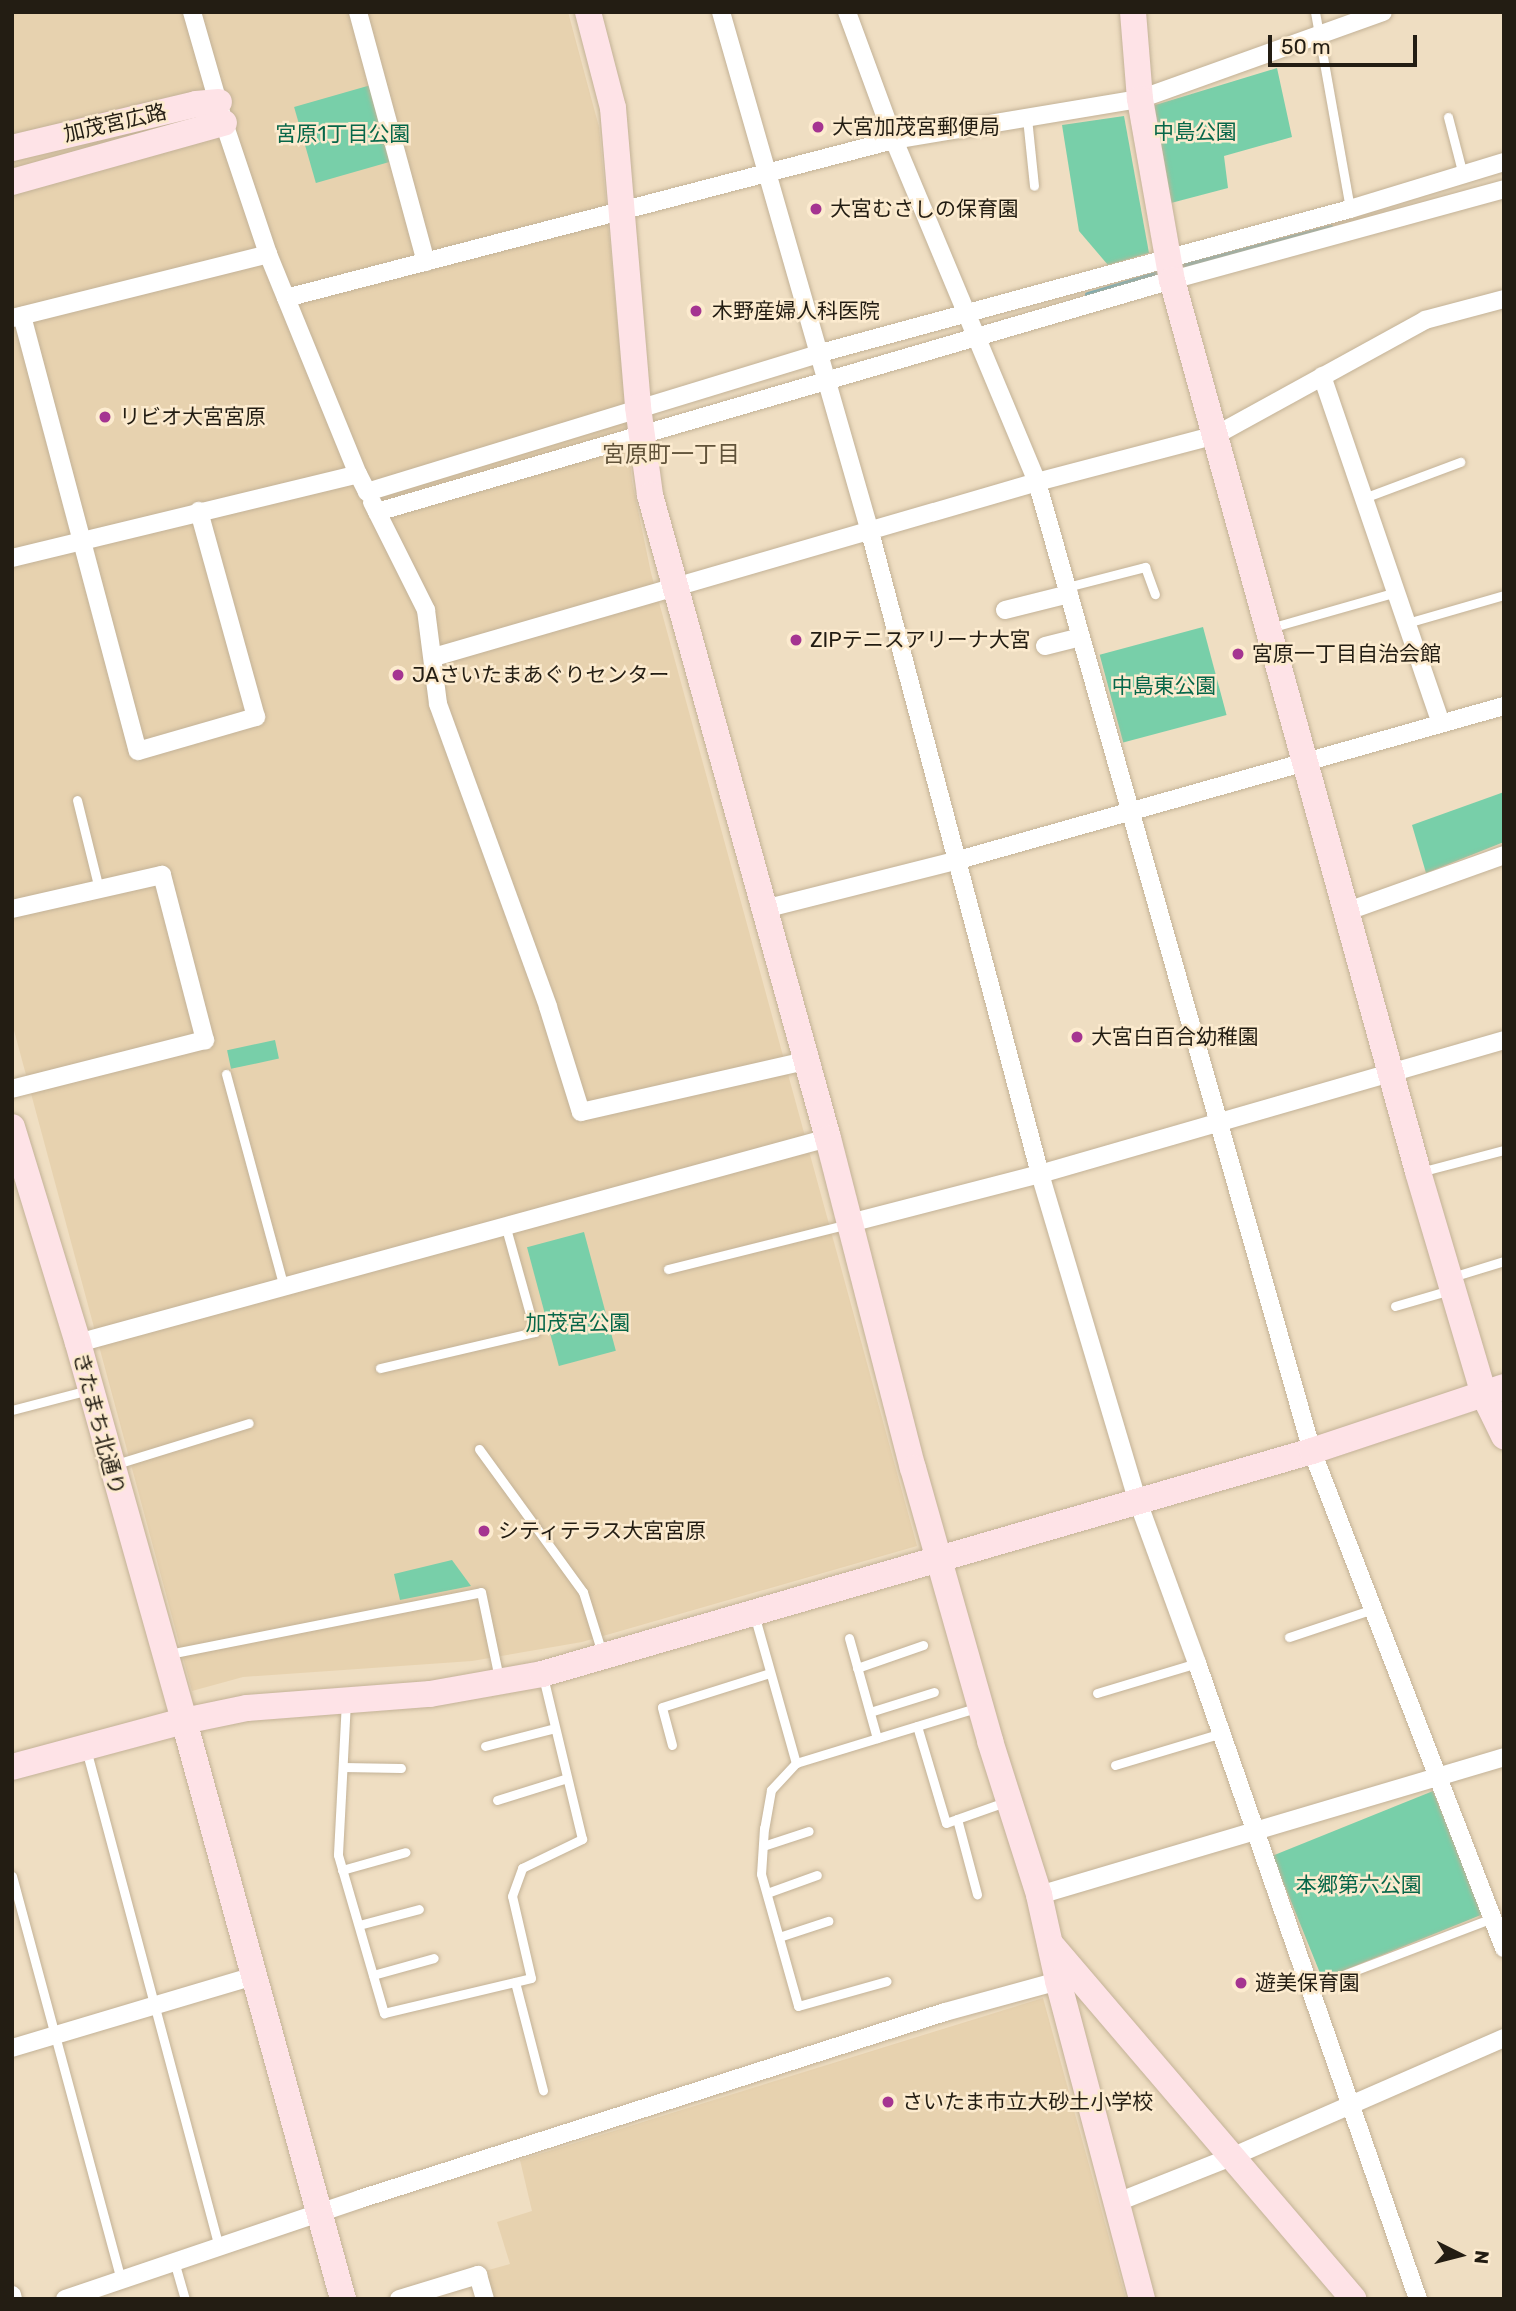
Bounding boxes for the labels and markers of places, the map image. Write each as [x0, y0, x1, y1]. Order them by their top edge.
place label: 大宮加茂宮郵便局 [832, 114, 1000, 140]
marker: 大宮加茂宮郵便局 [810, 119, 826, 135]
place label: 大宮むさしの保育園 [830, 196, 1019, 222]
marker: 大宮むさしの保育園 [808, 201, 824, 217]
place label: 木野産婦人科医院 [712, 298, 880, 324]
marker: 木野産婦人科医院 [686, 301, 706, 321]
place label: リビオ大宮宮原 [119, 404, 266, 430]
marker: リビオ大宮宮原 [97, 409, 113, 425]
place label: ZIPテニスアリーナ大宮 [810, 627, 1031, 653]
marker: ZIPテニスアリーナ大宮 [788, 632, 804, 648]
place label: 宮原一丁目自治会館 [1252, 641, 1441, 667]
marker: 宮原一丁目自治会館 [1230, 646, 1246, 662]
place label: JAさいたまあぐりセンター [412, 662, 670, 688]
marker: JAさいたまあぐりセンター [390, 667, 406, 683]
place label: 大宮白百合幼稚園 [1091, 1024, 1259, 1050]
marker: 大宮白百合幼稚園 [1069, 1029, 1085, 1045]
place label: シティテラス大宮宮原 [498, 1518, 708, 1544]
marker: シティテラス大宮宮原 [476, 1523, 492, 1539]
place label: 遊美保育園 [1255, 1970, 1360, 1996]
marker: 遊美保育園 [1233, 1975, 1249, 1991]
place label: さいたま市立大砂土小学校 [902, 2089, 1154, 2115]
marker: さいたま市立大砂土小学校 [880, 2094, 896, 2110]

